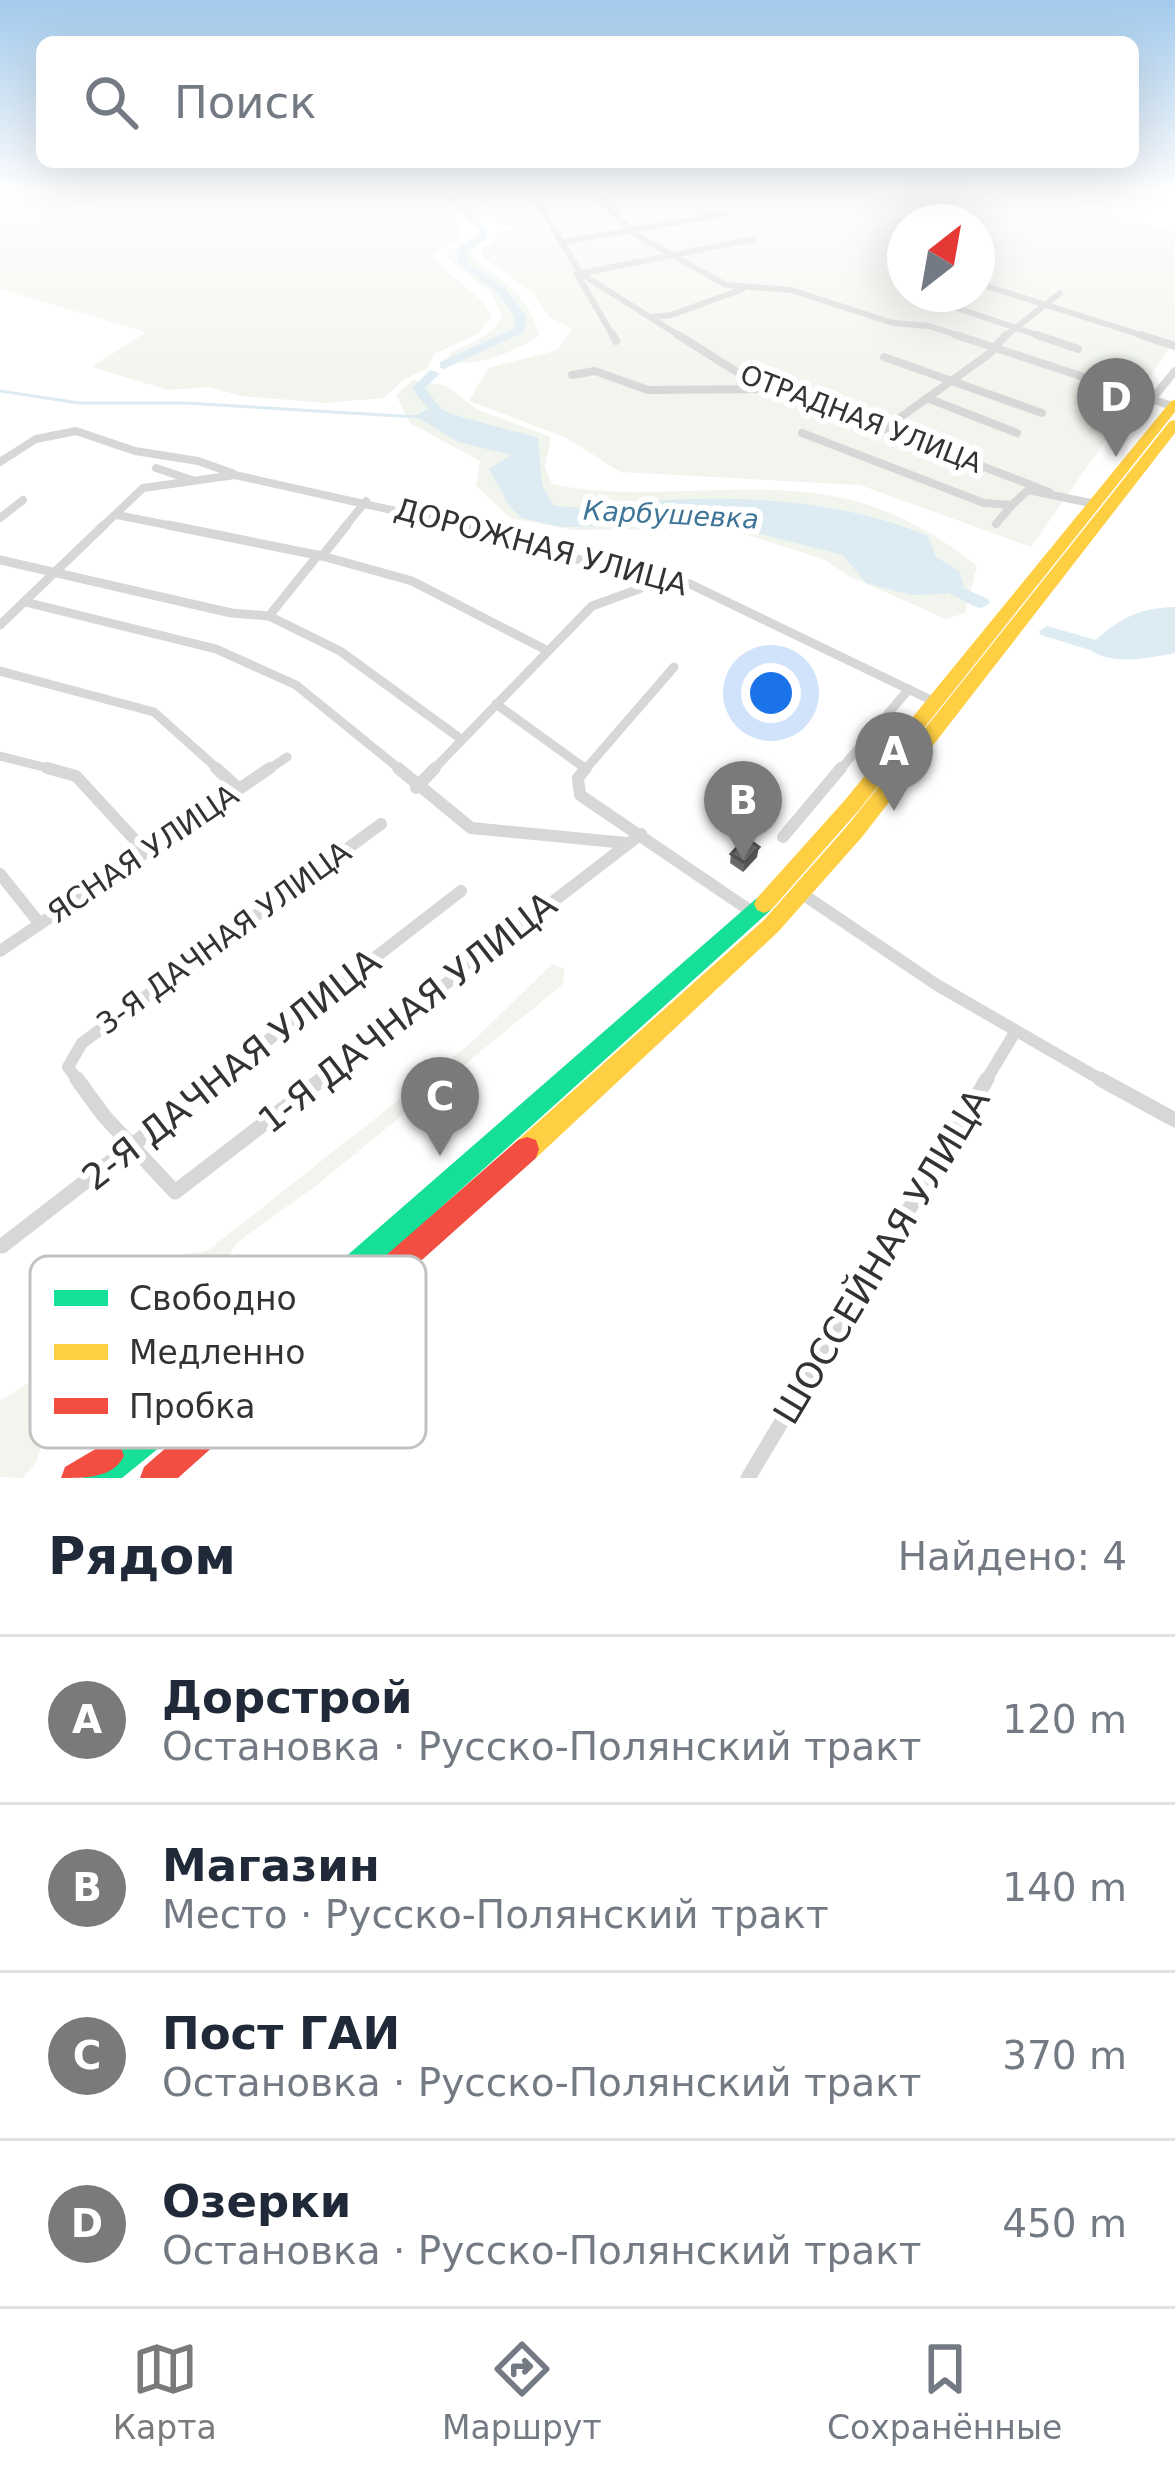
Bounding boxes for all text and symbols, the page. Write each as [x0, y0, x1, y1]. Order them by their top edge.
search box [36, 36, 1139, 168]
icon: search [78, 69, 144, 135]
text: Поиск [174, 76, 317, 129]
north arrow [887, 204, 995, 312]
street label: ОТРАДНАЯ УЛИЦА [736, 358, 987, 479]
pin: D [1077, 358, 1155, 457]
street label: ДОРОЖНАЯ УЛИЦА [391, 491, 692, 603]
water label: Карбушевка [583, 494, 760, 535]
your location [741, 663, 801, 723]
pin: A [855, 712, 933, 811]
pin: B [704, 761, 782, 860]
street label: ЯСНАЯ УЛИЦА [41, 777, 245, 930]
street label: 3-Я ДАЧНАЯ УЛИЦА [90, 833, 358, 1042]
street label: 1-Я ДАЧНАЯ УЛИЦА [250, 883, 565, 1141]
street label: 2-Я ДАЧНАЯ УЛИЦА [74, 940, 389, 1198]
pin: C [401, 1057, 479, 1156]
street label: ШОССЕЙНАЯ УЛИЦА [765, 1081, 998, 1431]
legend [30, 1256, 426, 1448]
text: Свободно [129, 1279, 297, 1318]
text: Медленно [129, 1333, 305, 1372]
text: Пробка [129, 1387, 255, 1426]
text: Рядом [48, 1527, 236, 1586]
text: Найдено: 4 [898, 1534, 1127, 1579]
text: Дорстрой [162, 1671, 413, 1724]
text: A [72, 1697, 102, 1742]
text: 120 m [1002, 1697, 1127, 1742]
text: Остановка · Русско-Полянский тракт [162, 1724, 922, 1769]
text: Магазин [162, 1839, 380, 1892]
text: B [72, 1865, 102, 1910]
text: 140 m [1002, 1865, 1127, 1910]
text: Место · Русско-Полянский тракт [162, 1892, 829, 1937]
text: Пост ГАИ [162, 2007, 400, 2060]
text: C [73, 2033, 101, 2078]
text: 370 m [1002, 2033, 1127, 2078]
text: Остановка · Русско-Полянский тракт [162, 2060, 922, 2105]
text: Озерки [162, 2175, 351, 2228]
text: D [71, 2201, 103, 2246]
text: 450 m [1002, 2201, 1127, 2246]
text: Остановка · Русско-Полянский тракт [162, 2228, 922, 2273]
tab: Карта [113, 2336, 217, 2447]
tab: Маршрут [442, 2336, 602, 2447]
tab: Сохранённые [827, 2336, 1062, 2447]

